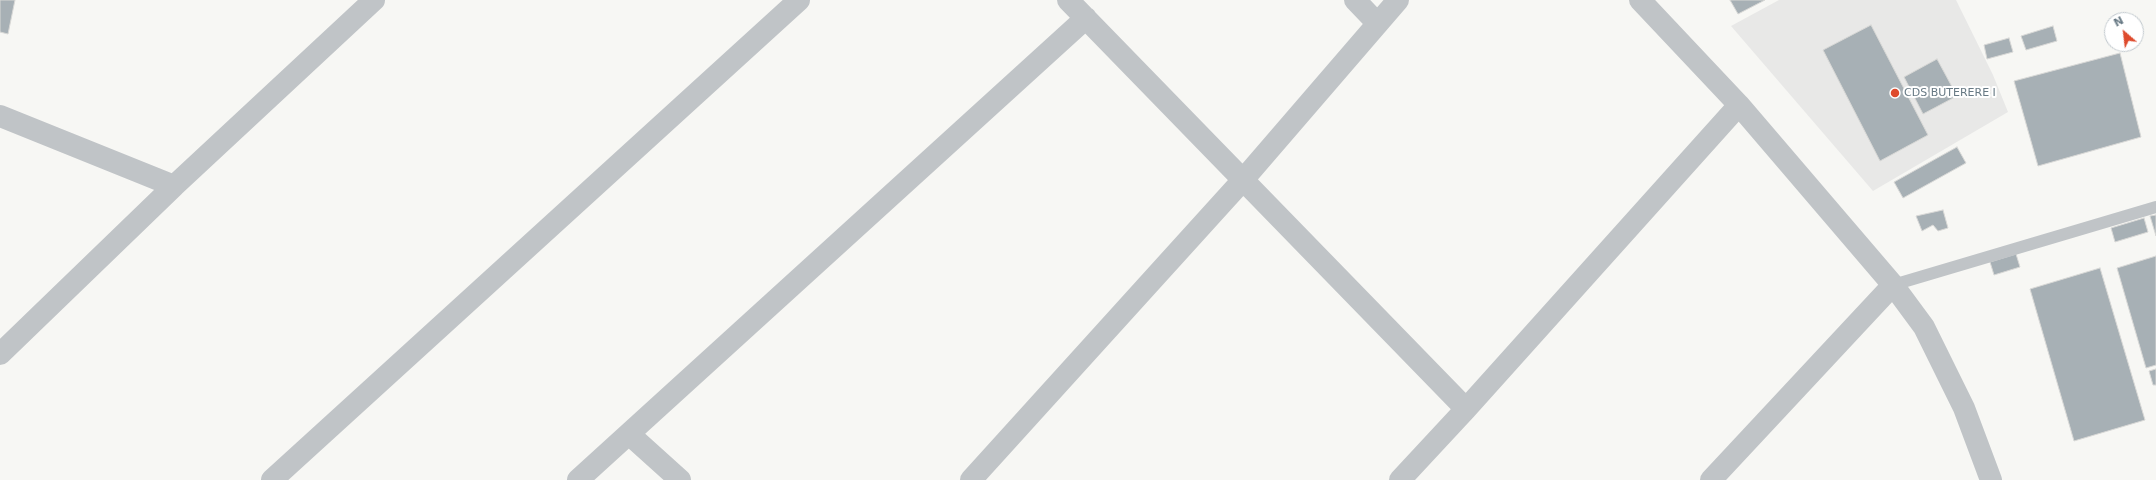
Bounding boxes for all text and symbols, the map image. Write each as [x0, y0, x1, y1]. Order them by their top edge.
north arrow [2104, 12, 2144, 52]
text: N [2111, 14, 2126, 30]
place label: CDS BUTERERE I [1904, 86, 1996, 100]
marker: CDS BUTERERE I [1889, 87, 1901, 99]

